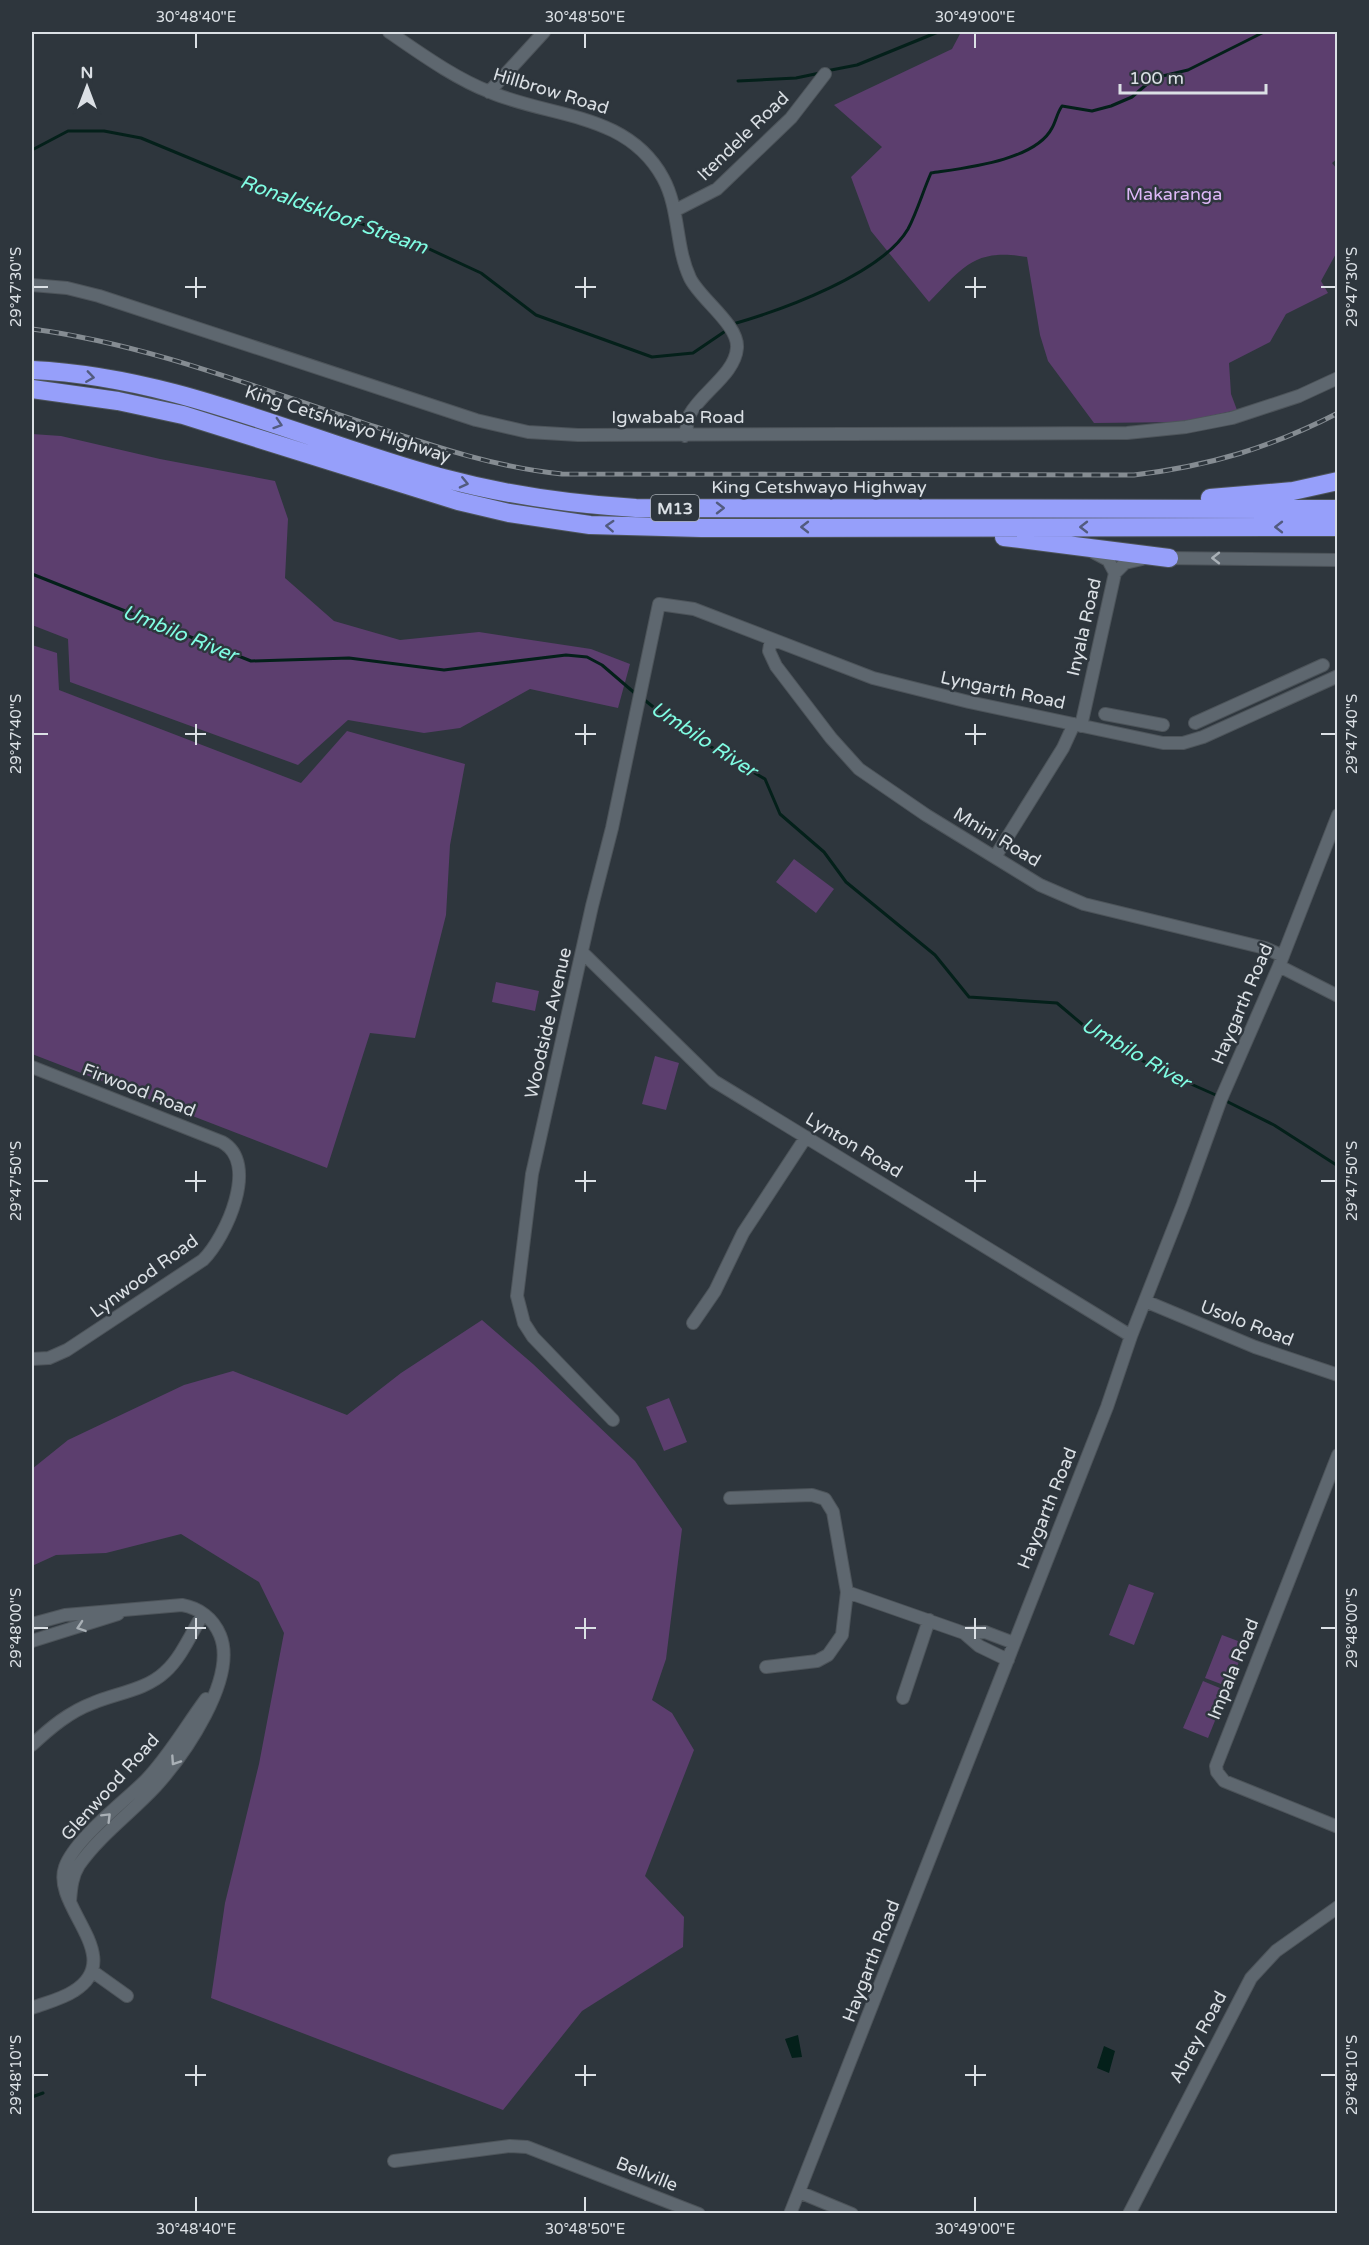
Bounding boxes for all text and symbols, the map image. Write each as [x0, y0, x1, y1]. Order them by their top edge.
text: 30°48'40"E [156, 8, 236, 26]
text: 30°48'50"E [545, 8, 625, 26]
text: 30°49'00"E [935, 8, 1015, 26]
north arrow [57, 57, 117, 117]
scale bar [1120, 57, 1266, 95]
text: N [81, 63, 93, 83]
street label: Hillbrow Road [490, 63, 612, 119]
text: 100 m [1129, 67, 1184, 89]
street label: Itendele Road [693, 87, 793, 185]
water label: Ronaldskloof Stream [237, 170, 431, 260]
park label: Makaranga [1126, 183, 1222, 205]
text: 29°47'30"S [7, 247, 25, 327]
text: 29°47'30"S [1343, 247, 1361, 327]
one-way arrow [85, 370, 94, 382]
street label: King Cetshwayo Highway [242, 380, 454, 468]
street label: Igwababa Road [611, 406, 745, 428]
one-way arrow [273, 416, 283, 429]
one-way arrow [459, 476, 469, 489]
street label: King Cetshwayo Highway [711, 476, 927, 498]
road number: M13 [651, 495, 699, 521]
one-way arrow [715, 502, 724, 514]
one-way arrow [606, 519, 615, 532]
one-way arrow [801, 521, 810, 533]
one-way arrow [1080, 521, 1089, 533]
one-way arrow [1275, 521, 1284, 533]
one-way arrow [1212, 552, 1221, 564]
street label: Inyala Road [1062, 576, 1106, 678]
water label: Umbilo River [119, 600, 243, 669]
street label: Lyngarth Road [939, 666, 1067, 714]
text: 29°47'40"S [7, 694, 25, 774]
text: 29°47'40"S [1343, 694, 1361, 774]
water label: Umbilo River [646, 697, 763, 784]
street label: Mnini Road [949, 802, 1045, 872]
street label: Haygarth Road [1207, 940, 1277, 1068]
street label: Woodside Avenue [520, 945, 576, 1101]
water label: Umbilo River [1077, 1013, 1196, 1096]
street label: Firwood Road [79, 1058, 199, 1122]
street label: Lynton Road [801, 1107, 907, 1183]
text: 29°47'50"S [7, 1141, 25, 1221]
text: 29°47'50"S [1343, 1141, 1361, 1221]
street label: Lynwood Road [86, 1229, 202, 1323]
street label: Usolo Road [1197, 1295, 1297, 1351]
street label: Haygarth Road [1013, 1444, 1081, 1572]
text: 29°48'00"S [7, 1588, 25, 1668]
text: 29°48'00"S [1343, 1588, 1361, 1668]
street label: Impala Road [1203, 1615, 1263, 1723]
one-way arrow [77, 1619, 87, 1632]
street label: Glenwood Road [56, 1729, 164, 1845]
one-way arrow [172, 1755, 183, 1766]
one-way arrow [100, 1814, 111, 1824]
street label: Haygarth Road [838, 1897, 904, 2025]
street label: Abrey Road [1165, 1987, 1231, 2087]
text: 29°48'10"S [7, 2035, 25, 2115]
text: 29°48'10"S [1343, 2035, 1361, 2115]
street label: Bellville [613, 2152, 681, 2196]
text: 30°48'40"E [156, 2220, 236, 2238]
text: 30°48'50"E [545, 2220, 625, 2238]
text: 30°49'00"E [935, 2220, 1015, 2238]

